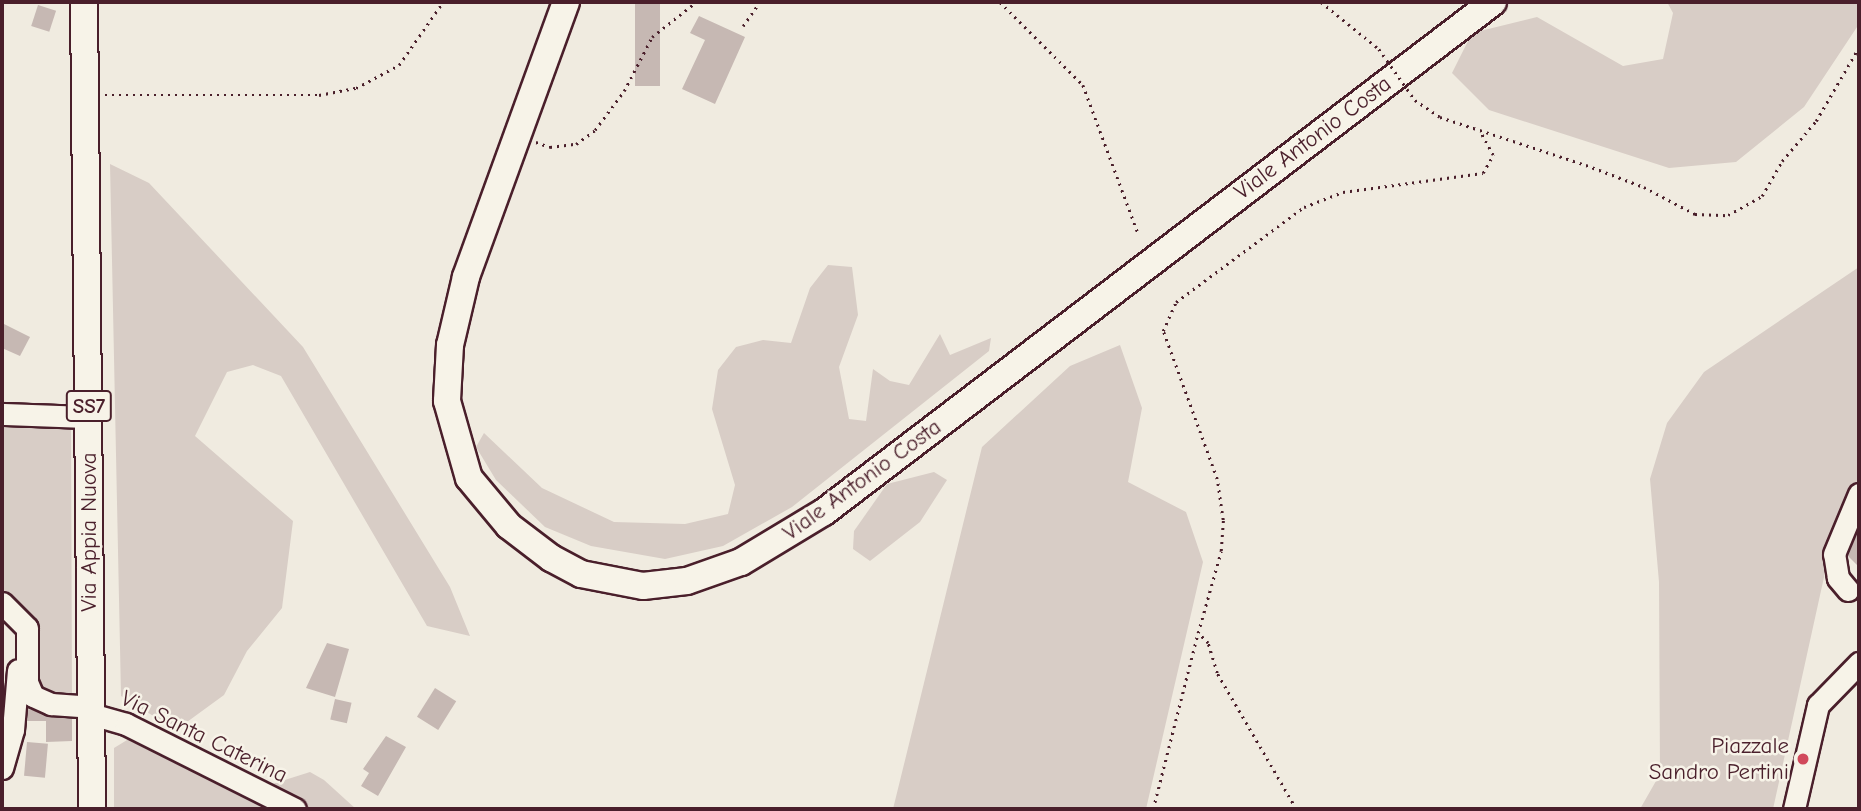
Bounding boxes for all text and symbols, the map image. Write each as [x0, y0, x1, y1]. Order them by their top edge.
street label: Viale Antonio Costa [1229, 70, 1397, 206]
road number: SS7 [64, 388, 114, 424]
street label: Viale Antonio Costa [777, 413, 947, 547]
street label: Via Appia Nuova [75, 452, 103, 612]
street label: Via Santa Caterina [116, 685, 292, 789]
place label: Piazzale Sandro Pertini [1649, 732, 1789, 786]
marker: Piazzale Sandro Pertini [1795, 751, 1811, 767]

